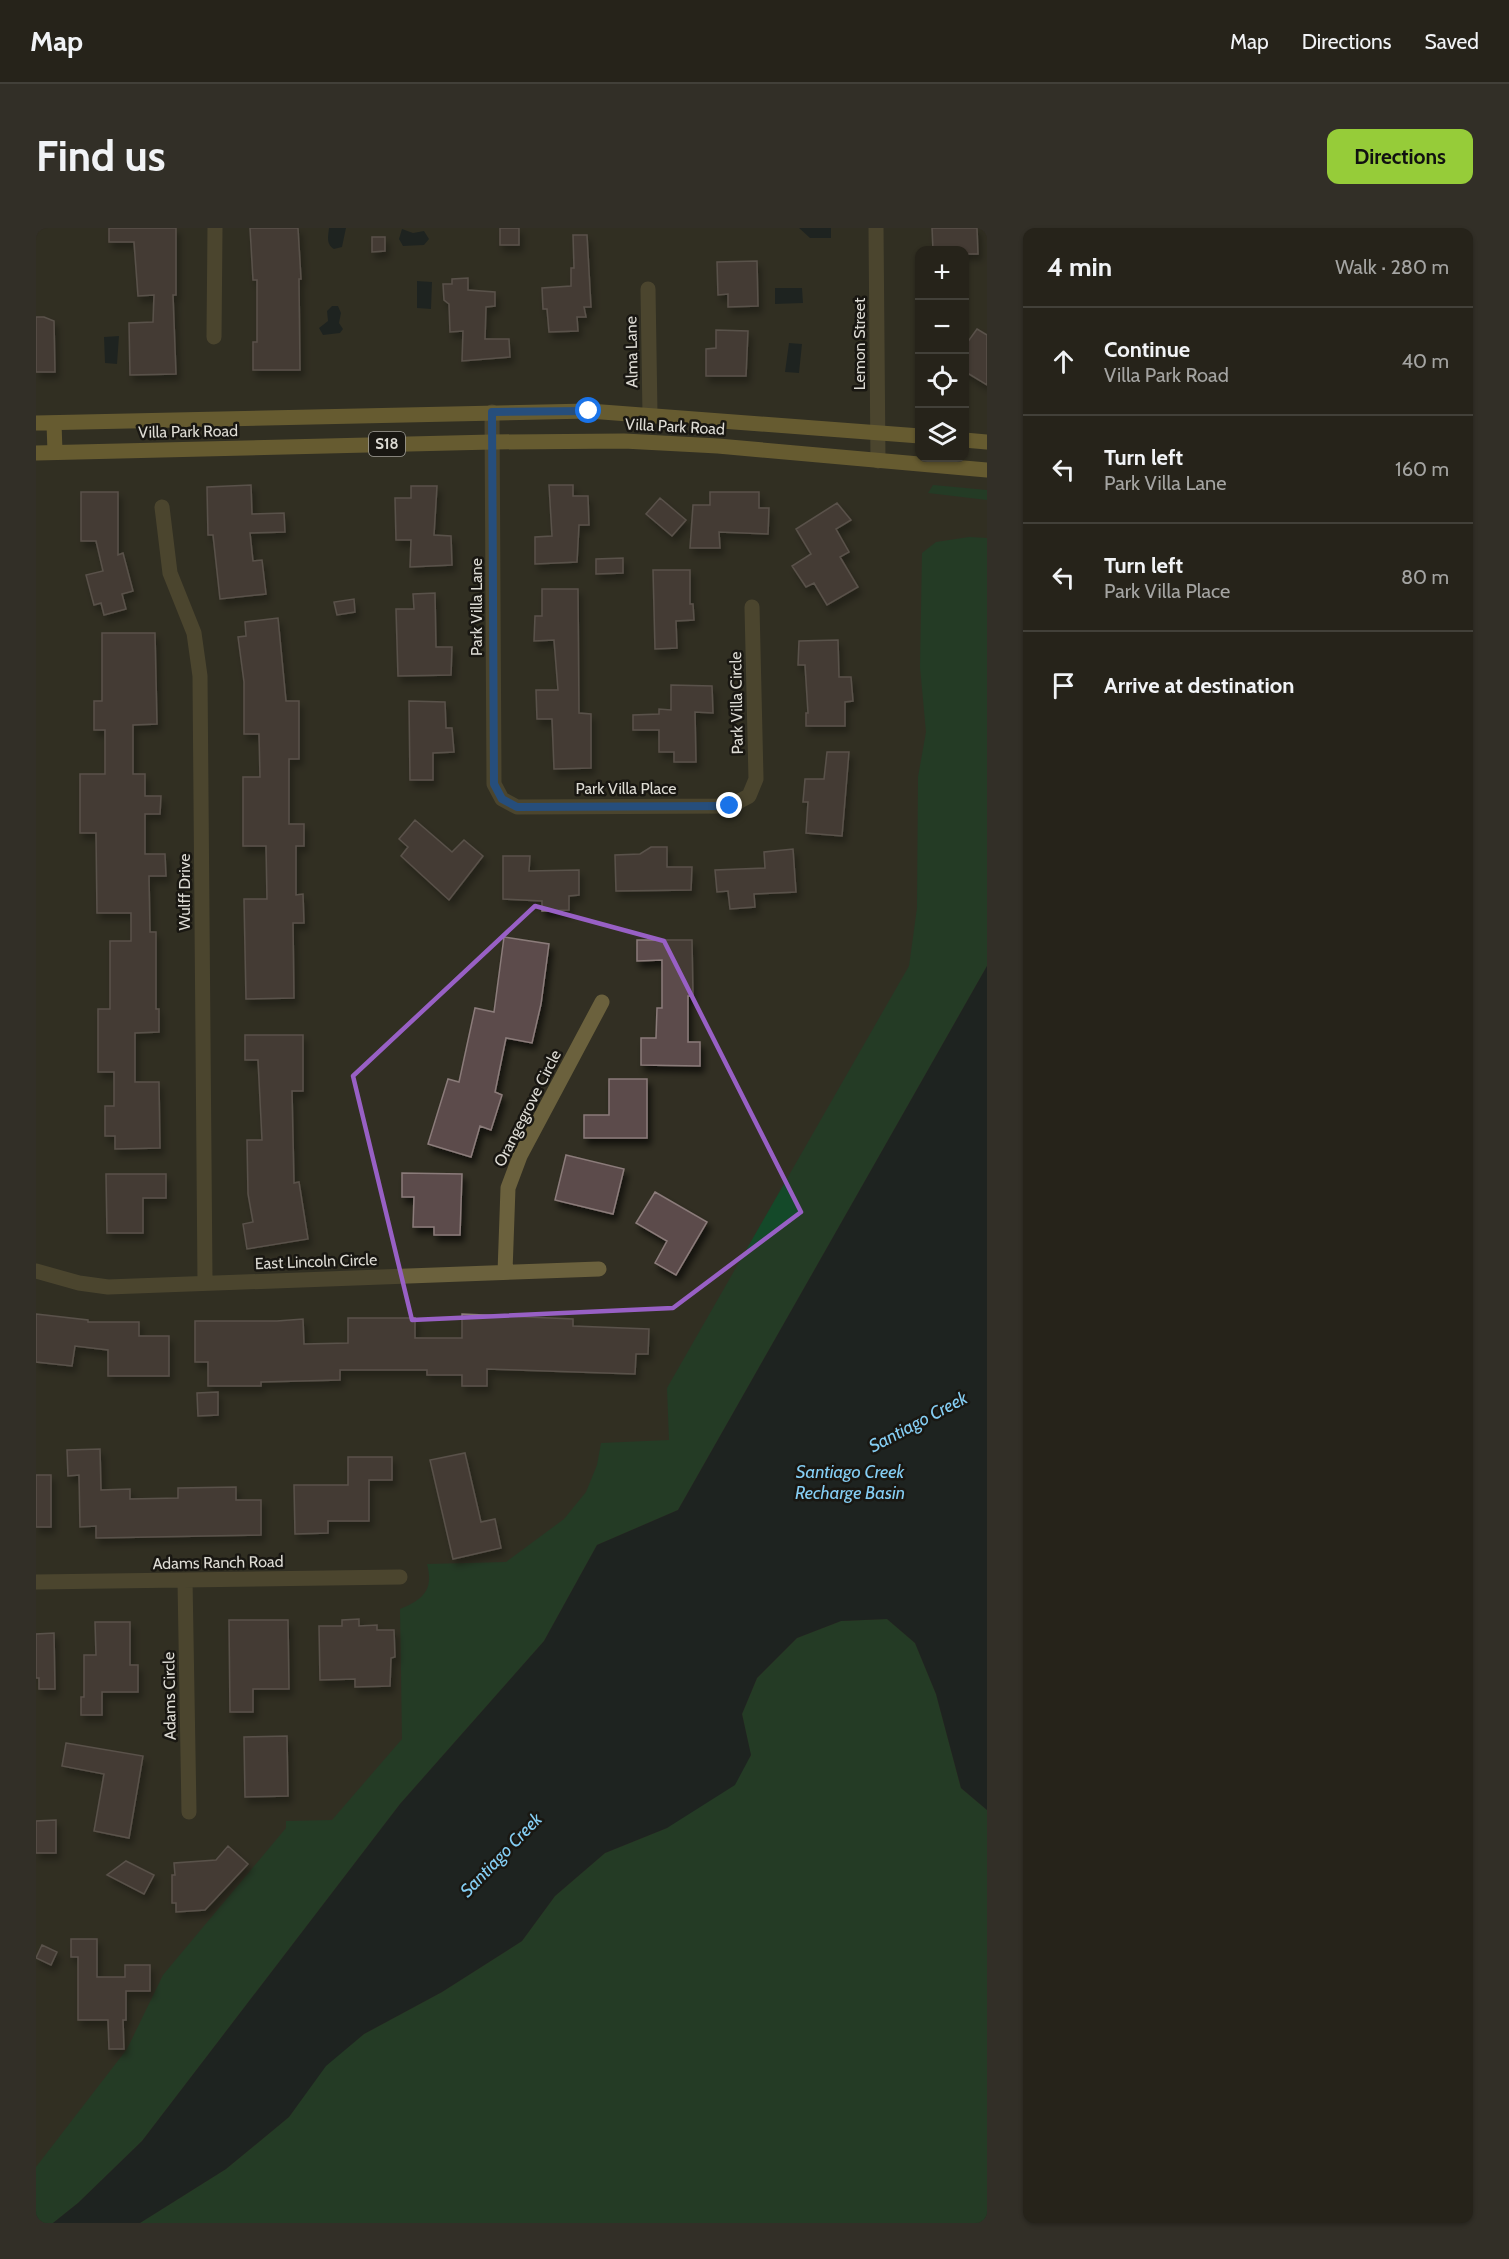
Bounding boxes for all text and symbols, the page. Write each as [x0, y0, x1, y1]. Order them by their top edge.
text: Map [30, 24, 83, 58]
text: Map [1230, 29, 1269, 54]
text: Directions [1302, 29, 1391, 54]
text: Saved [1424, 29, 1479, 54]
button: Directions [1327, 129, 1473, 184]
text: Find us [36, 130, 165, 182]
map controls [915, 246, 969, 462]
button: + [915, 246, 969, 300]
text: 4 min [1047, 251, 1112, 283]
text: Walk · 280 m [1335, 255, 1449, 279]
street label: Lemon Street [850, 297, 869, 390]
button: − [915, 300, 969, 354]
street label: Alma Lane [621, 316, 642, 388]
text: Continue [1104, 336, 1190, 363]
icon: ahead [1047, 345, 1080, 378]
text: 40 m [1401, 349, 1449, 373]
button: locate [915, 354, 969, 408]
text: Villa Park Road [1104, 363, 1229, 387]
route start [575, 397, 601, 423]
button: layers [915, 408, 969, 462]
street label: Villa Park Road [625, 414, 725, 439]
street label: Villa Park Road [138, 421, 238, 442]
road number: S18 [369, 432, 405, 456]
text: Turn left [1104, 444, 1183, 471]
icon: left [1047, 453, 1080, 486]
text: 160 m [1395, 457, 1449, 481]
text: Park Villa Lane [1104, 471, 1226, 495]
text: Turn left [1104, 552, 1183, 579]
street label: Park Villa Lane [467, 558, 486, 656]
icon: left [1047, 561, 1080, 594]
text: 80 m [1401, 565, 1449, 589]
text: Park Villa Place [1104, 579, 1230, 603]
street label: Park Villa Circle [726, 651, 747, 755]
icon: arrive [1047, 669, 1080, 702]
text: Arrive at destination [1104, 672, 1294, 699]
street label: Park Villa Place [576, 779, 677, 798]
route end [716, 792, 742, 818]
street label: Wulff Drive [175, 854, 194, 930]
street label: Orangegrove Circle [490, 1047, 565, 1170]
street label: East Lincoln Circle [254, 1250, 378, 1273]
water label: Santiago Creek [865, 1386, 972, 1457]
water label: Santiago Creek Recharge Basin [795, 1461, 906, 1504]
street label: Adams Ranch Road [152, 1552, 284, 1573]
street label: Adams Circle [159, 1652, 180, 1740]
water label: Santiago Creek [455, 1807, 547, 1902]

